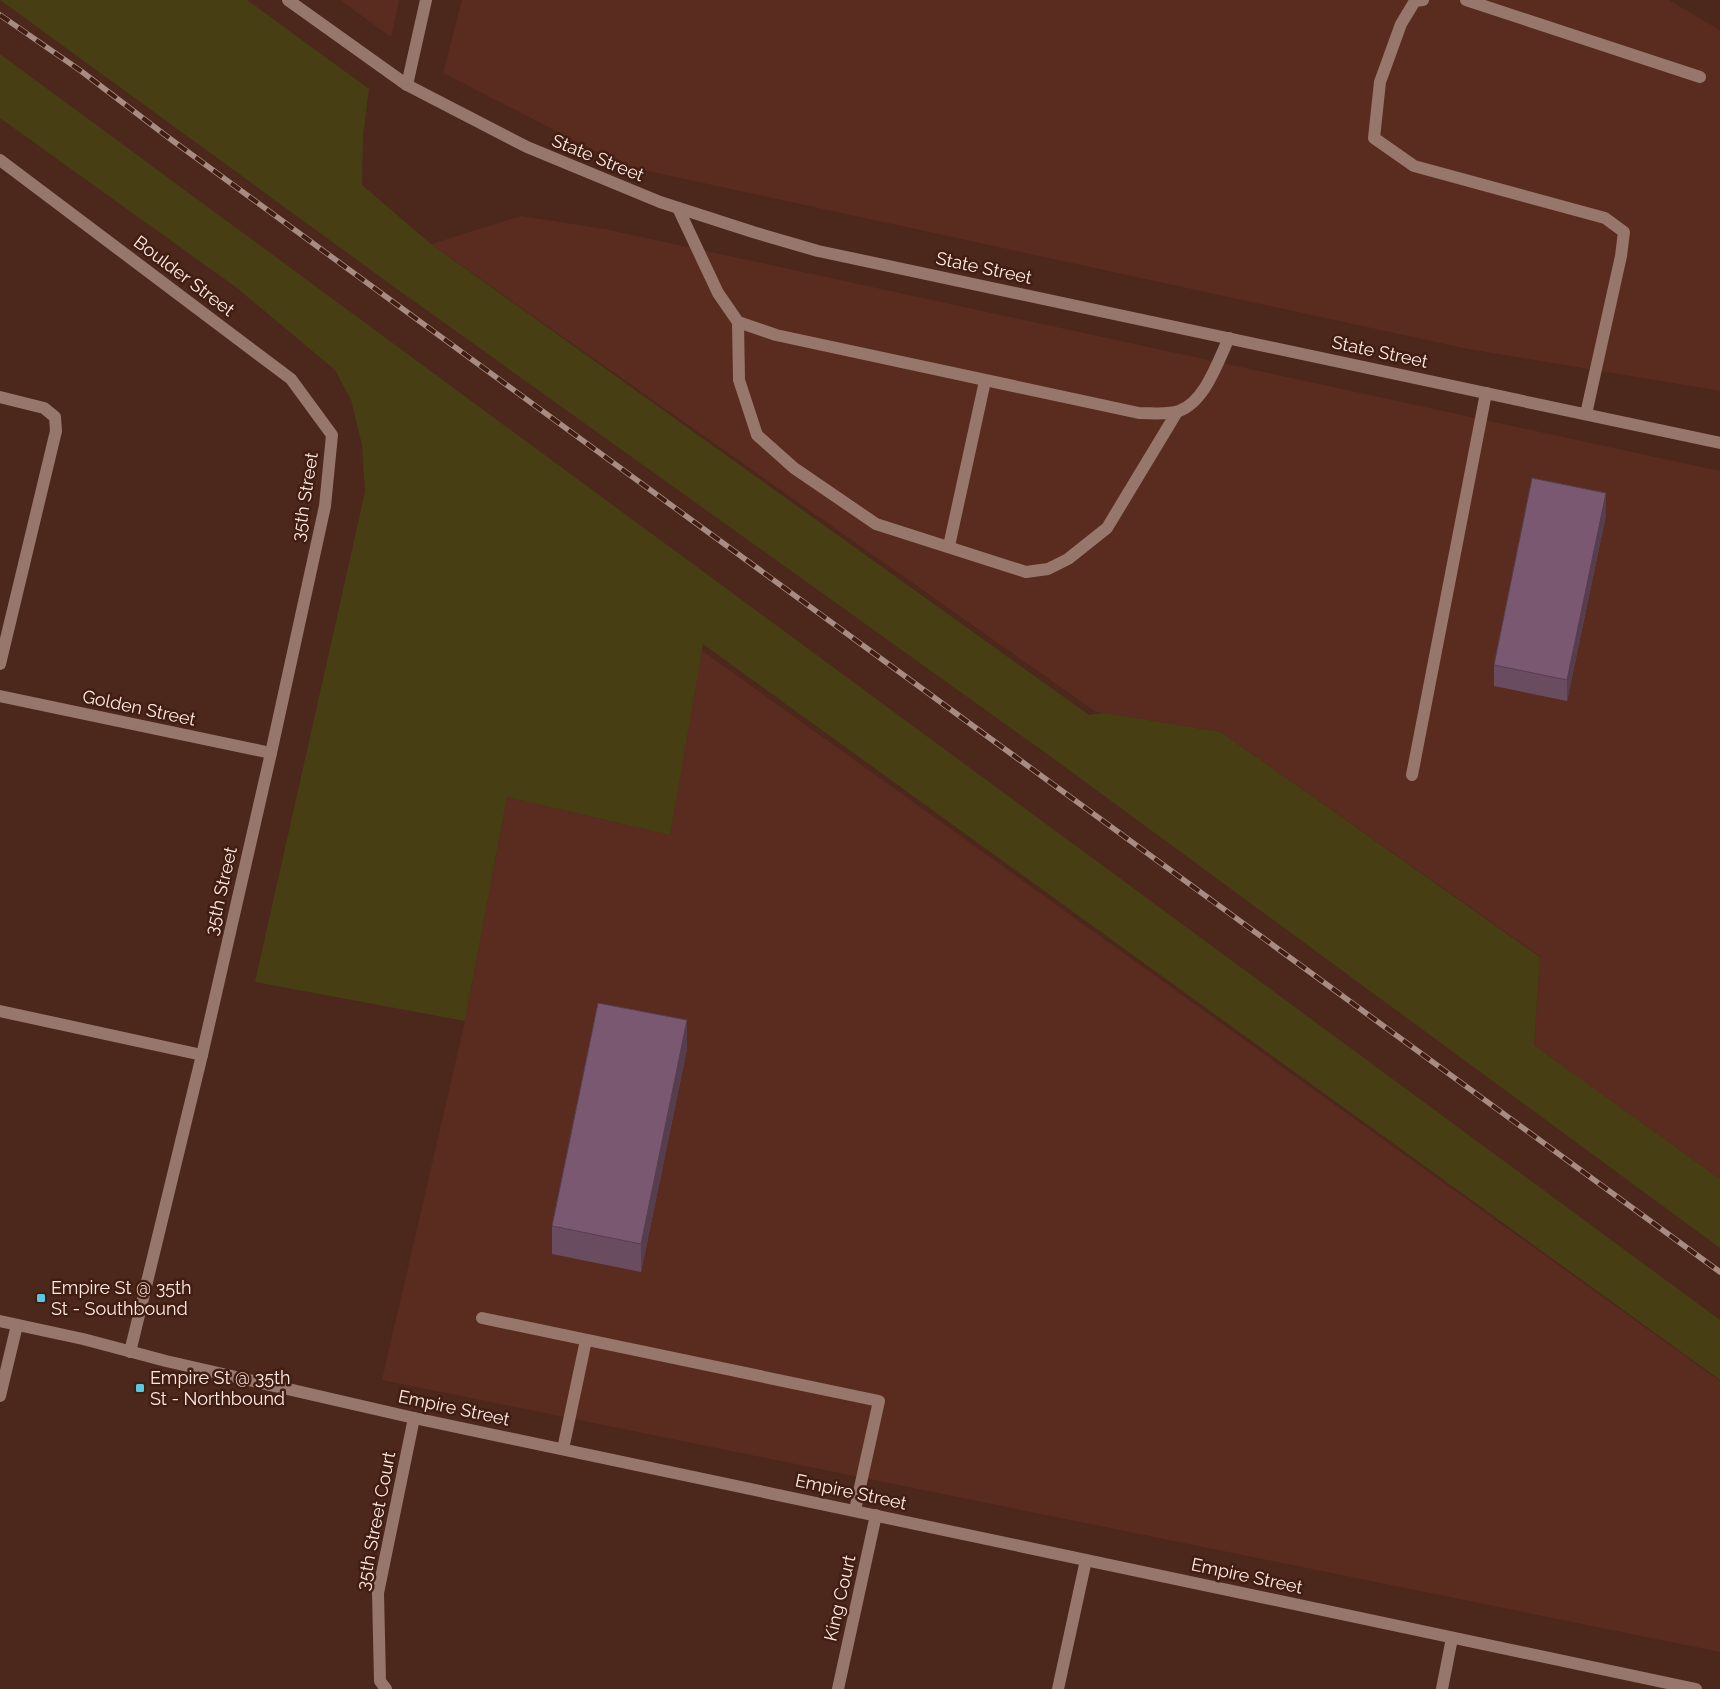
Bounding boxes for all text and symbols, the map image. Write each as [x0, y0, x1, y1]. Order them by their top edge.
street label: State Street [549, 130, 647, 186]
street label: Boulder Street [130, 231, 239, 320]
street label: State Street [934, 247, 1034, 288]
street label: State Street [1330, 331, 1430, 372]
street label: 35th Street [287, 451, 322, 543]
street label: Golden Street [81, 685, 198, 730]
street label: 35th Street [200, 844, 241, 937]
place label: Empire St @ 35th St - Southbound [51, 1277, 192, 1319]
marker: Empire St @ 35th St - Southbound [35, 1292, 47, 1304]
place label: Empire St @ 35th St - Northbound [150, 1367, 291, 1409]
marker: Empire St @ 35th St - Northbound [134, 1382, 146, 1394]
street label: Empire Street [396, 1385, 512, 1430]
street label: 35th Street Court [352, 1450, 399, 1592]
street label: Empire Street [793, 1469, 909, 1514]
street label: King Court [819, 1553, 860, 1643]
street label: Empire Street [1189, 1553, 1305, 1598]

